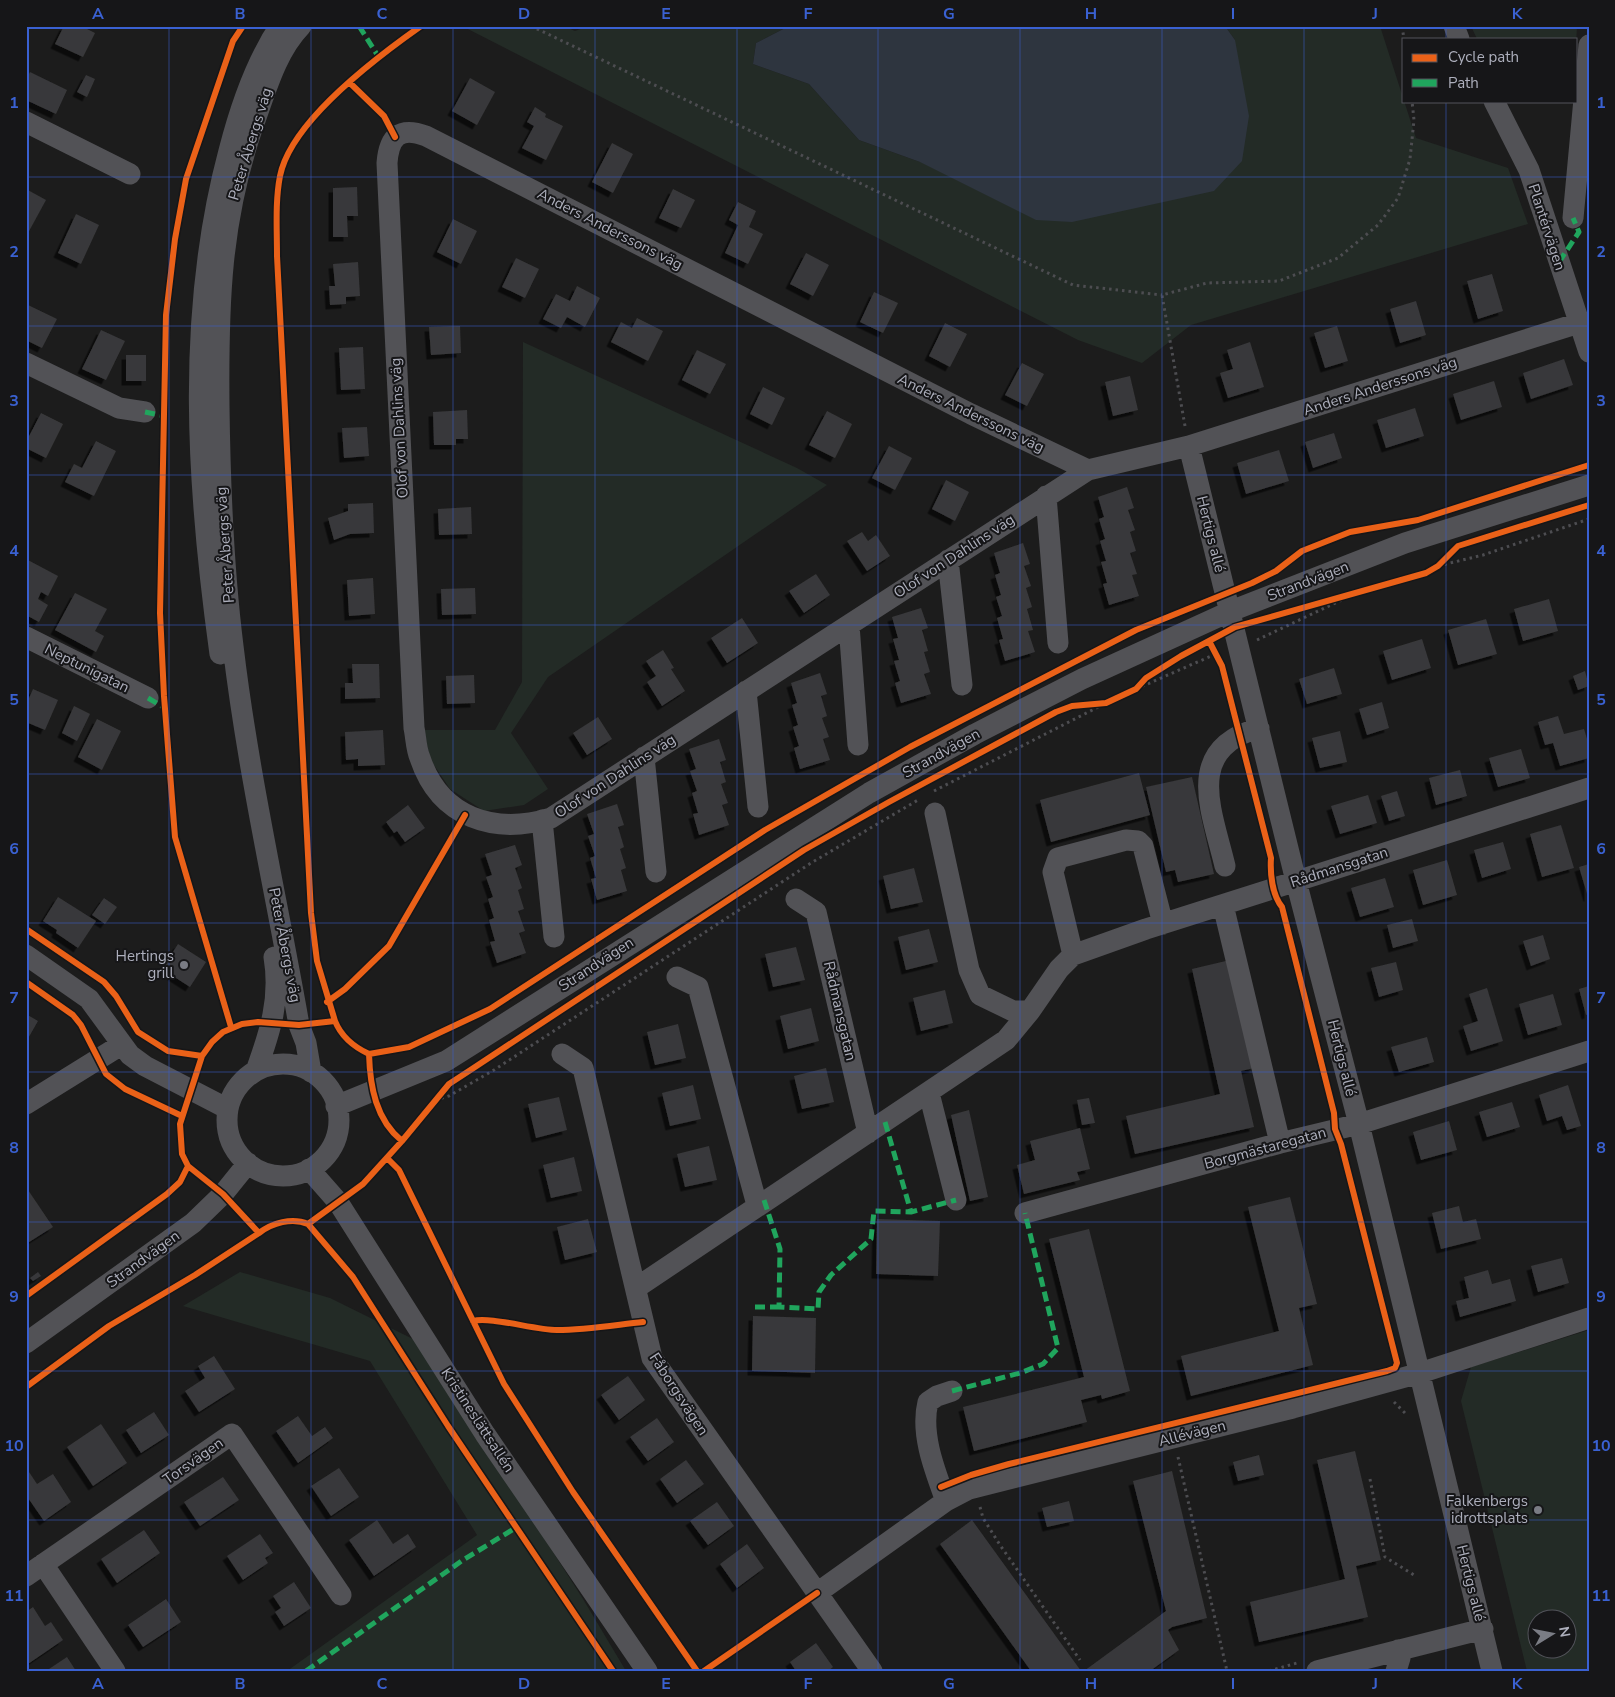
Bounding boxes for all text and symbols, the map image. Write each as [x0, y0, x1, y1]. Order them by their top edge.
text: A [92, 3, 104, 25]
text: B [234, 3, 246, 25]
text: C [377, 3, 388, 25]
text: D [518, 3, 530, 25]
text: E [661, 3, 671, 25]
text: F [804, 3, 813, 25]
text: G [943, 3, 955, 25]
text: H [1085, 3, 1097, 25]
text: I [1231, 3, 1235, 25]
text: J [1371, 3, 1378, 25]
text: K [1512, 3, 1524, 25]
legend [1402, 38, 1578, 102]
text: Cycle path [1448, 47, 1519, 67]
text: Path [1448, 73, 1479, 93]
street label: Peter Åbergs väg [222, 85, 277, 203]
text: 1 [9, 92, 19, 114]
text: 1 [1596, 92, 1606, 114]
street label: Plantérvägen [1524, 181, 1570, 273]
street label: Anders Anderssons väg [534, 184, 686, 274]
text: 2 [9, 241, 19, 263]
text: 2 [1596, 241, 1606, 263]
street label: Anders Anderssons väg [1300, 352, 1460, 420]
street label: Olof von Dahlins väg [385, 357, 413, 499]
street label: Anders Anderssons väg [894, 369, 1048, 457]
text: 3 [9, 390, 19, 412]
text: 3 [1596, 390, 1606, 412]
street label: Peter Åbergs väg [210, 486, 239, 604]
street label: Hertigs allé [1192, 493, 1230, 575]
street label: Olof von Dahlins väg [890, 509, 1018, 603]
text: 4 [9, 540, 19, 562]
text: 4 [1596, 540, 1606, 562]
street label: Strandvägen [1264, 556, 1352, 606]
street label: Neptunigatan [41, 639, 133, 697]
text: 5 [9, 689, 19, 711]
text: 5 [1596, 689, 1606, 711]
street label: Strandvägen [899, 723, 983, 783]
street label: Olof von Dahlins väg [551, 729, 679, 823]
text: 6 [9, 838, 19, 860]
text: 6 [1596, 838, 1606, 860]
street label: Rådmansgatan [1288, 842, 1390, 892]
street label: Peter Åbergs väg [264, 886, 307, 1004]
street label: Strandvägen [555, 932, 637, 996]
place label: Hertings grill [116, 946, 175, 983]
marker: Hertings grill [178, 959, 190, 971]
street label: Rådmansgatan [819, 959, 861, 1063]
text: 7 [9, 987, 19, 1009]
text: 7 [1596, 987, 1606, 1009]
street label: Hertigs allé [1323, 1017, 1361, 1099]
street label: Borgmästaregatan [1202, 1122, 1328, 1174]
text: 8 [9, 1137, 19, 1159]
text: 8 [1596, 1137, 1606, 1159]
street label: Strandvägen [102, 1226, 184, 1292]
text: 9 [9, 1286, 19, 1308]
text: 9 [1596, 1286, 1606, 1308]
street label: Fåborgsvägen [645, 1349, 713, 1439]
street label: Kristineslättsallén [437, 1364, 519, 1476]
street label: Allévägen [1156, 1415, 1228, 1451]
street label: Torsvägen [159, 1433, 227, 1489]
text: 10 [4, 1435, 24, 1457]
text: 10 [1591, 1435, 1611, 1457]
place label: Falkenbergs idrottsplats [1446, 1491, 1528, 1528]
marker: Falkenbergs idrottsplats [1532, 1504, 1544, 1516]
street label: Hertigs allé [1452, 1542, 1490, 1624]
text: 11 [4, 1585, 24, 1607]
text: 11 [1591, 1585, 1611, 1607]
north arrow [1528, 1610, 1578, 1660]
text: N [1554, 1625, 1575, 1639]
text: A [92, 1673, 104, 1695]
text: B [234, 1673, 246, 1695]
text: C [377, 1673, 388, 1695]
text: D [518, 1673, 530, 1695]
text: E [661, 1673, 671, 1695]
text: F [804, 1673, 813, 1695]
text: G [943, 1673, 955, 1695]
text: H [1085, 1673, 1097, 1695]
text: I [1231, 1673, 1235, 1695]
text: J [1371, 1673, 1378, 1695]
text: K [1512, 1673, 1524, 1695]

